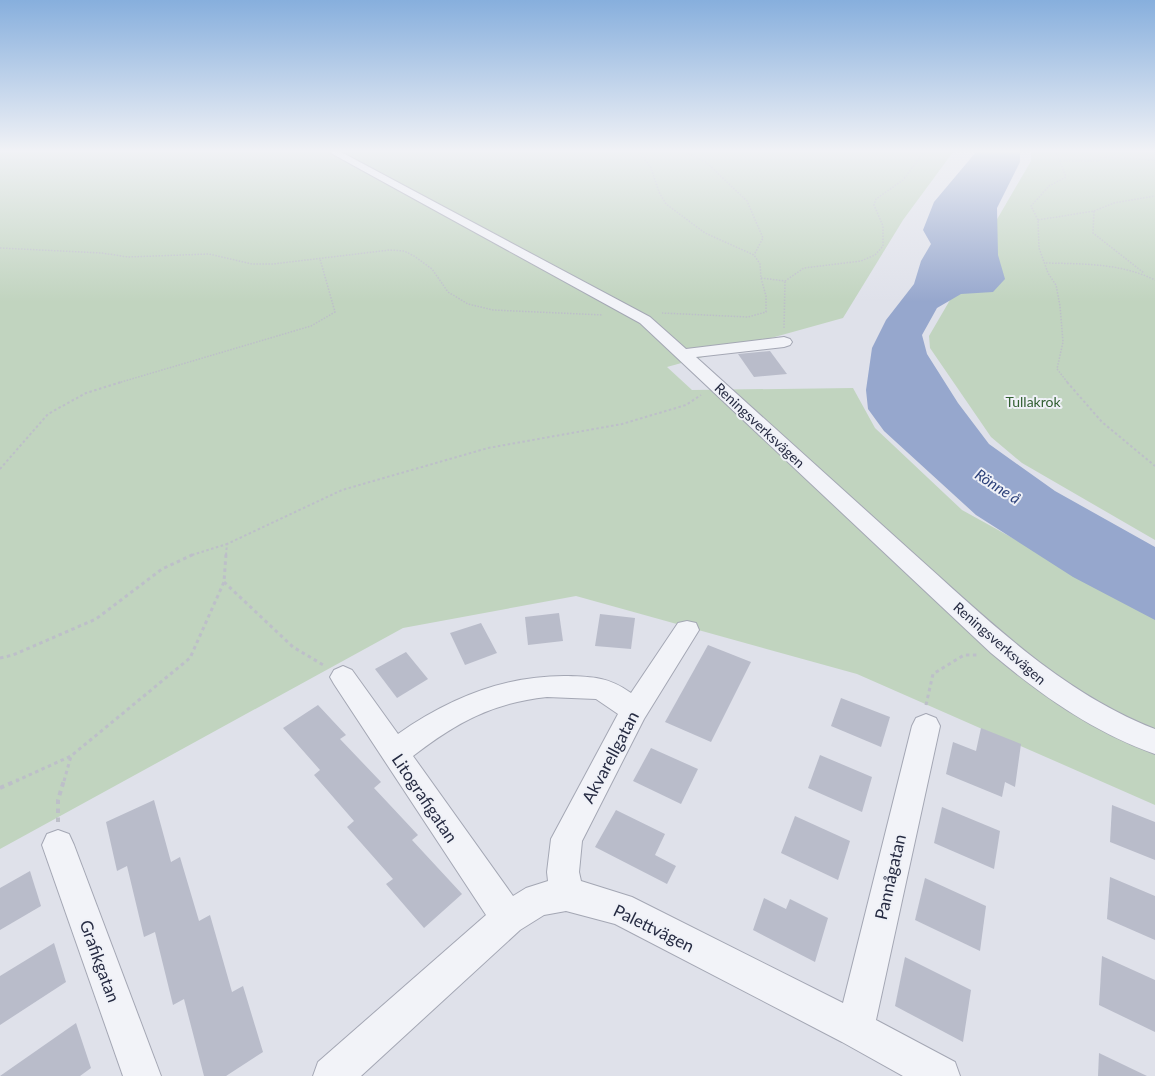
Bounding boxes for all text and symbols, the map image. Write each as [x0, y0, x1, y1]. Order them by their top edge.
street label: Reningsverksvägen [711, 379, 809, 471]
park label: Tullakrok [1005, 393, 1061, 410]
water label: Rönne å [972, 465, 1024, 507]
street label: Reningsverksvägen [950, 598, 1050, 688]
street label: Akvarellgatan [577, 707, 643, 807]
street label: Litografigatan [388, 750, 462, 846]
street label: Pannågatan [870, 832, 910, 922]
street label: Palettvägen [610, 899, 698, 957]
street label: Grafikgatan [75, 917, 125, 1005]

